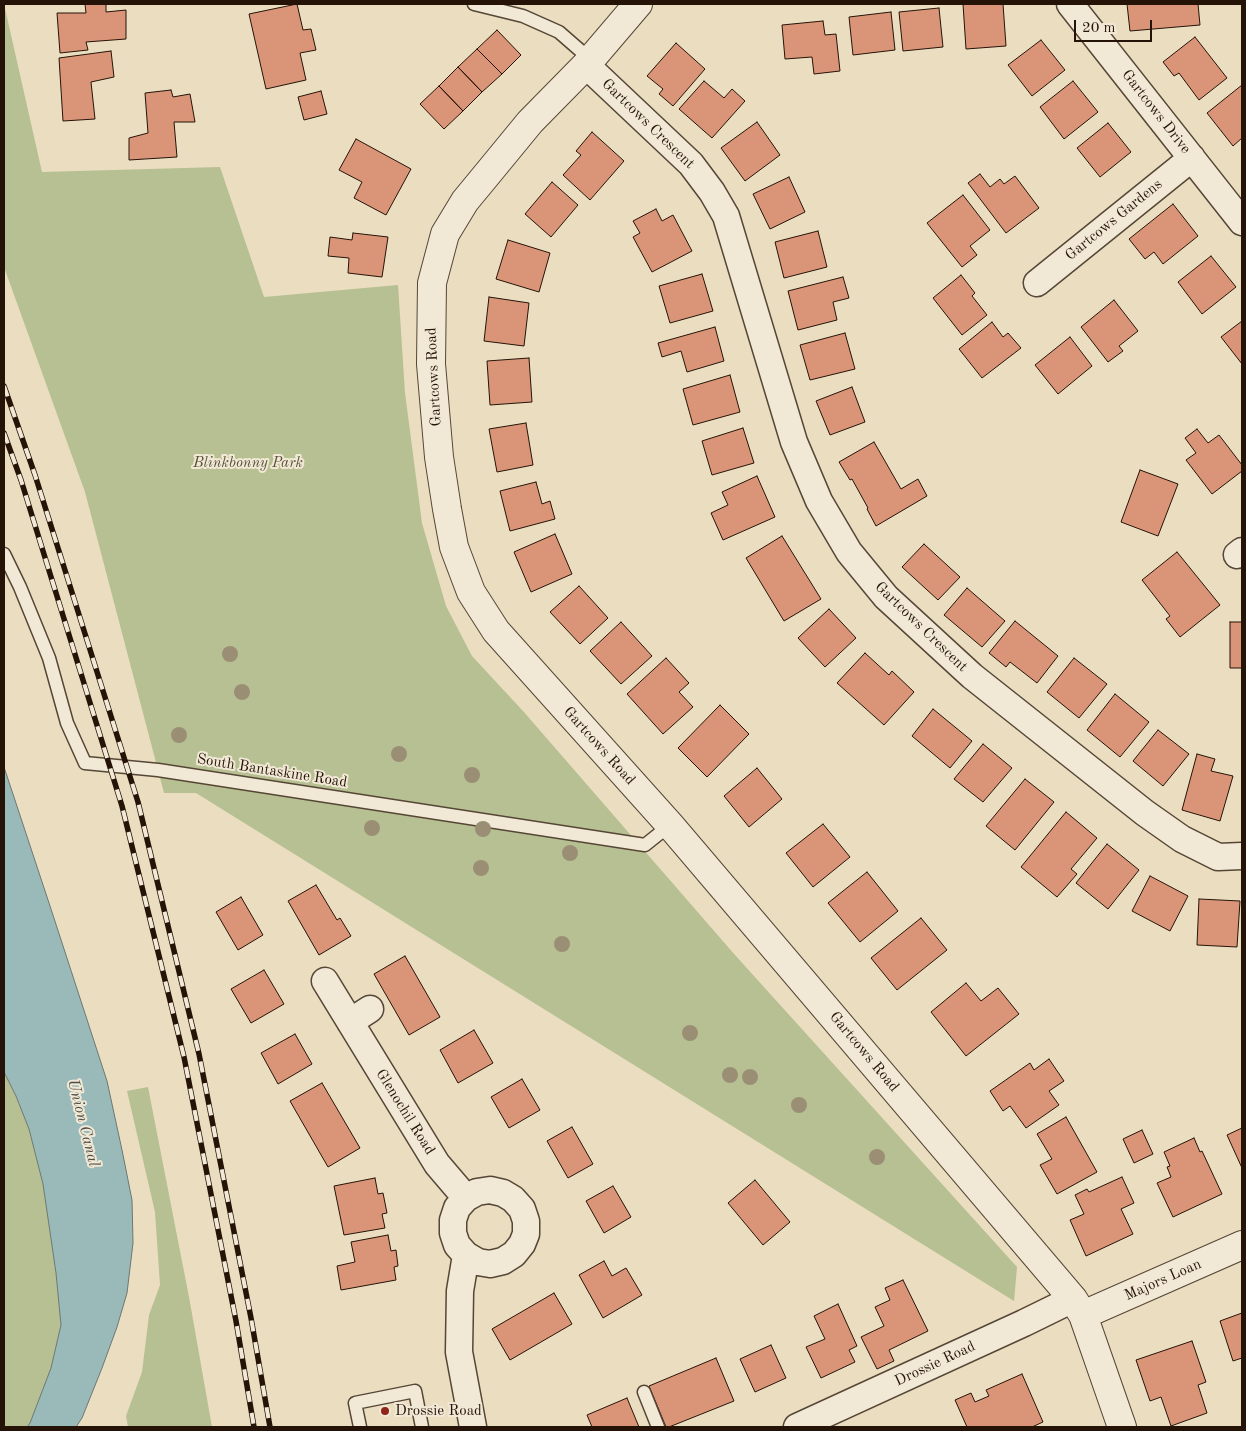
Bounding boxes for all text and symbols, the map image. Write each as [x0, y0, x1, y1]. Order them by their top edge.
scale bar [1076, 10, 1154, 42]
text: 20 m [1082, 21, 1116, 36]
street label: Gartcows Drive [1118, 66, 1194, 158]
street label: Gartcows Crescent [598, 75, 698, 173]
street label: Gartcows Gardens [1062, 175, 1166, 265]
street label: Gartcows Road [422, 327, 446, 427]
park label: Blinkbonny Park [193, 454, 303, 472]
street label: Gartcows Crescent [871, 578, 971, 676]
street label: Gartcows Road [559, 703, 639, 789]
street label: South Bantaskine Road [196, 750, 348, 792]
street label: Gartcows Road [825, 1008, 903, 1096]
street label: Glenochil Road [371, 1066, 439, 1158]
water label: Union Canal [63, 1077, 103, 1169]
street label: Majors Loan [1122, 1255, 1204, 1305]
street label: Drossie Road [892, 1337, 978, 1391]
place label: Drossie Road [395, 1402, 482, 1420]
marker: Drossie Road [379, 1405, 391, 1417]

